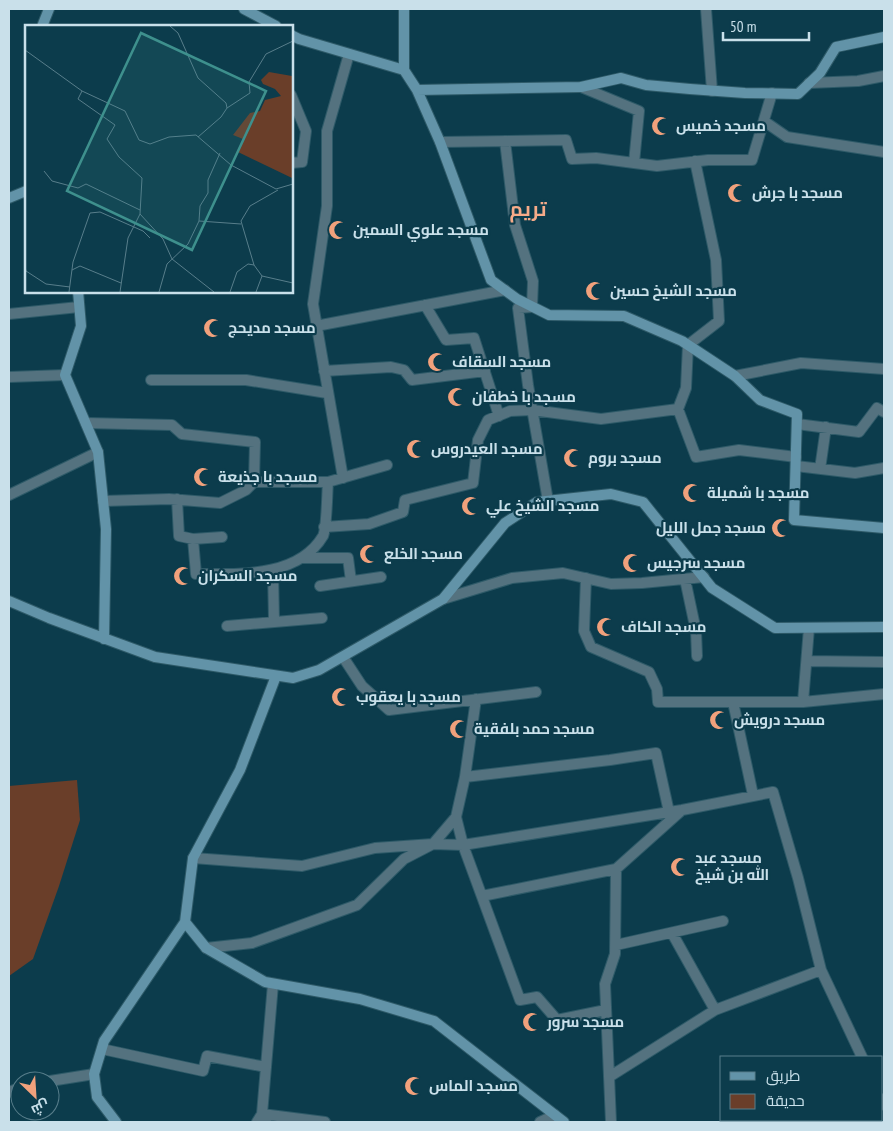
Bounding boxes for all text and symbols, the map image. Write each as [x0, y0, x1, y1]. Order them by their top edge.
scale bar [723, 10, 809, 42]
text: 50 m [730, 17, 756, 36]
inset map [25, 25, 292, 292]
mosque icon: مسجد خميس [650, 115, 672, 137]
place label: مسجد خميس [676, 116, 766, 135]
mosque icon: مسجد با جرش [726, 182, 748, 204]
place label: مسجد با جرش [752, 183, 843, 202]
district label: تريم [509, 196, 547, 223]
mosque icon: مسجد علوي السمين [327, 219, 349, 241]
place label: مسجد علوي السمين [353, 220, 489, 242]
mosque icon: مسجد الشيخ حسين [584, 280, 606, 302]
place label: مسجد الشيخ حسين [610, 281, 737, 301]
mosque icon: مسجد مديحج [202, 317, 224, 339]
place label: مسجد مديحج [228, 318, 316, 338]
mosque icon: مسجد السقاف [426, 351, 448, 373]
place label: مسجد السقاف [452, 352, 551, 371]
mosque icon: مسجد با خطفان [446, 386, 468, 408]
place label: مسجد با خطفان [472, 387, 576, 406]
mosque icon: مسجد العيدروس [405, 438, 427, 460]
place label: مسجد العيدروس [431, 439, 543, 458]
mosque icon: مسجد بروم [562, 447, 584, 469]
place label: مسجد بروم [588, 448, 662, 468]
mosque icon: مسجد با جذيعة [192, 466, 214, 488]
place label: مسجد با جذيعة [218, 467, 317, 486]
mosque icon: مسجد با شميلة [681, 482, 703, 504]
place label: مسجد با شميلة [707, 483, 810, 502]
mosque icon: مسجد الشيخ علي [460, 495, 482, 517]
place label: مسجد الشيخ علي [486, 496, 599, 518]
mosque icon: مسجد جمل الليل [770, 517, 792, 539]
place label: مسجد جمل الليل [656, 518, 766, 537]
mosque icon: مسجد الخلع [358, 543, 380, 565]
place label: مسجد الخلع [384, 544, 463, 564]
mosque icon: مسجد سرجيس [621, 552, 643, 574]
place label: مسجد سرجيس [647, 553, 745, 572]
mosque icon: مسجد السكران [172, 565, 194, 587]
place label: مسجد السكران [198, 566, 297, 585]
mosque icon: مسجد الكاف [595, 616, 617, 638]
place label: مسجد الكاف [621, 617, 707, 636]
mosque icon: مسجد با يعقوب [330, 686, 352, 708]
place label: مسجد با يعقوب [356, 687, 461, 706]
mosque icon: مسجد درويش [708, 709, 730, 731]
place label: مسجد درويش [734, 710, 825, 729]
mosque icon: مسجد حمد بلفقية [448, 718, 470, 740]
place label: مسجد حمد بلفقية [474, 719, 595, 738]
place label: مسجد عبد الله بن شيخ [695, 848, 769, 885]
mosque icon: مسجد عبد الله بن شيخ [669, 856, 691, 878]
mosque icon: مسجد سرور [521, 1011, 543, 1033]
place label: مسجد سرور [546, 1012, 624, 1031]
legend [720, 1056, 883, 1121]
text: طريق [766, 1066, 800, 1086]
north arrow [10, 1071, 60, 1121]
mosque icon: مسجد الماس [403, 1075, 425, 1097]
place label: مسجد الماس [429, 1076, 518, 1095]
text: حديقة [766, 1091, 805, 1110]
text: ش [29, 1096, 52, 1120]

